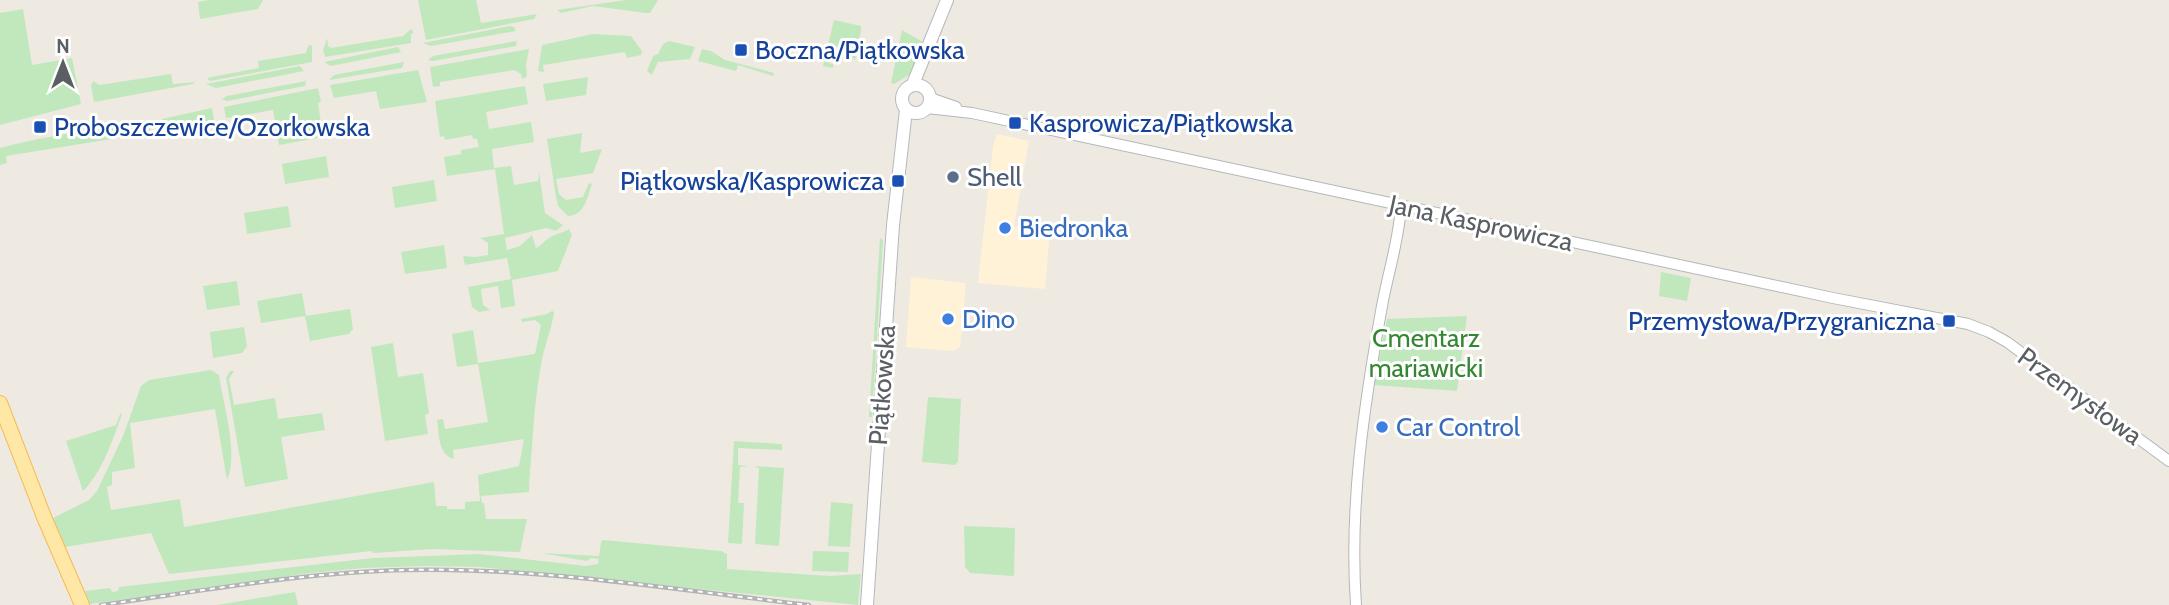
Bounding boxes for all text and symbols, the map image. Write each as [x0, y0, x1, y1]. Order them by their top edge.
north arrow [28, 28, 98, 98]
place label: Boczna/Piątkowska [755, 34, 965, 66]
text: N [56, 35, 70, 58]
marker: Boczna/Piątkowska [733, 42, 749, 58]
place label: Kasprowicza/Piątkowska [1029, 107, 1294, 139]
place label: Proboszczewice/Ozorkowska [54, 111, 370, 143]
marker: Kasprowicza/Piątkowska [1007, 115, 1023, 131]
marker: Proboszczewice/Ozorkowska [32, 119, 48, 135]
place label: Shell [967, 161, 1022, 193]
place label: Piątkowska/Kasprowicza [620, 165, 885, 197]
marker: Shell [945, 169, 961, 185]
marker: Piątkowska/Kasprowicza [890, 173, 906, 189]
street label: Jana Kasprowicza [1385, 188, 1576, 258]
place label: Biedronka [1019, 212, 1129, 244]
marker: Biedronka [997, 220, 1013, 236]
place label: Dino [962, 303, 1015, 335]
place label: Przemysłowa/Przygraniczna [1628, 305, 1936, 337]
marker: Dino [940, 311, 956, 327]
marker: Przemysłowa/Przygraniczna [1941, 313, 1957, 329]
park label: Cmentarz mariawicki [1369, 322, 1483, 384]
street label: Piątkowska [862, 323, 902, 446]
street label: Przemysłowa [2012, 340, 2149, 452]
place label: Car Control [1396, 411, 1520, 443]
marker: Car Control [1374, 419, 1390, 435]

